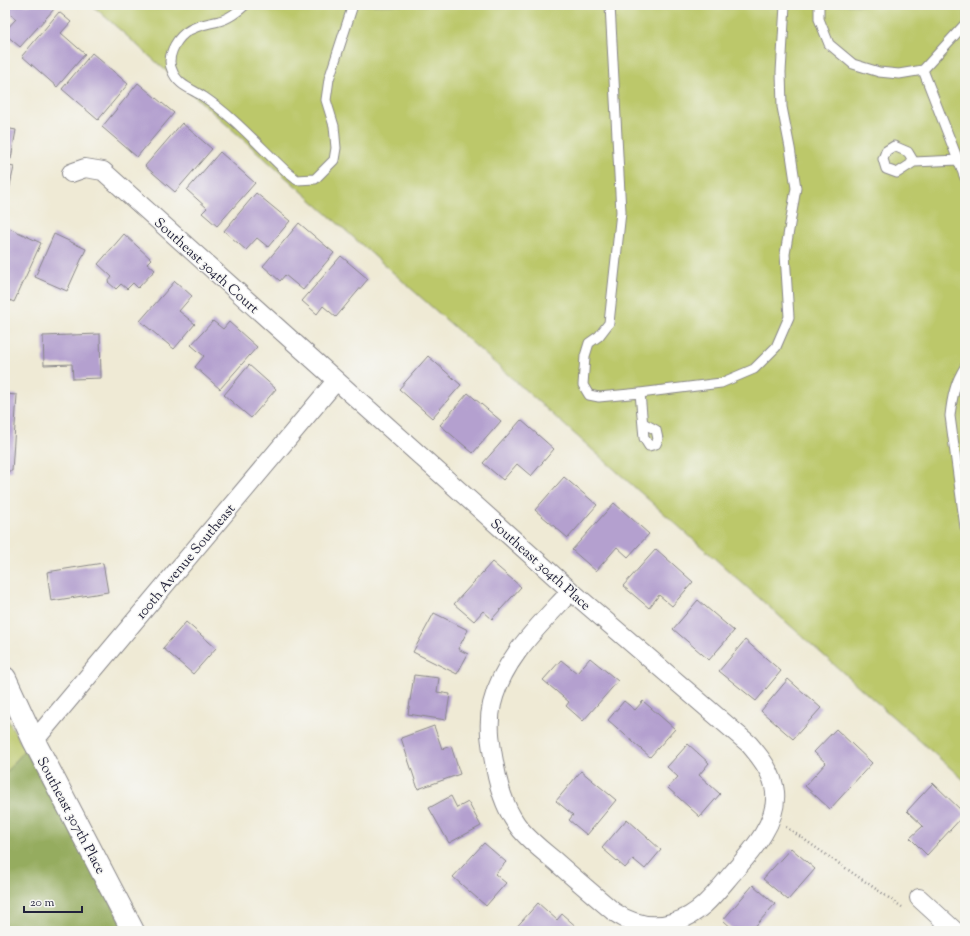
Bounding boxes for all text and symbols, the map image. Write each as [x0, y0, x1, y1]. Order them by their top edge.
street label: Southeast 304th Court [149, 214, 263, 319]
street label: 100th Avenue Southeast [132, 500, 241, 624]
street label: Southeast 304th Place [485, 515, 594, 616]
street label: Southeast 307th Place [31, 754, 110, 878]
scale bar [24, 888, 82, 914]
text: 20 m [30, 894, 55, 912]

